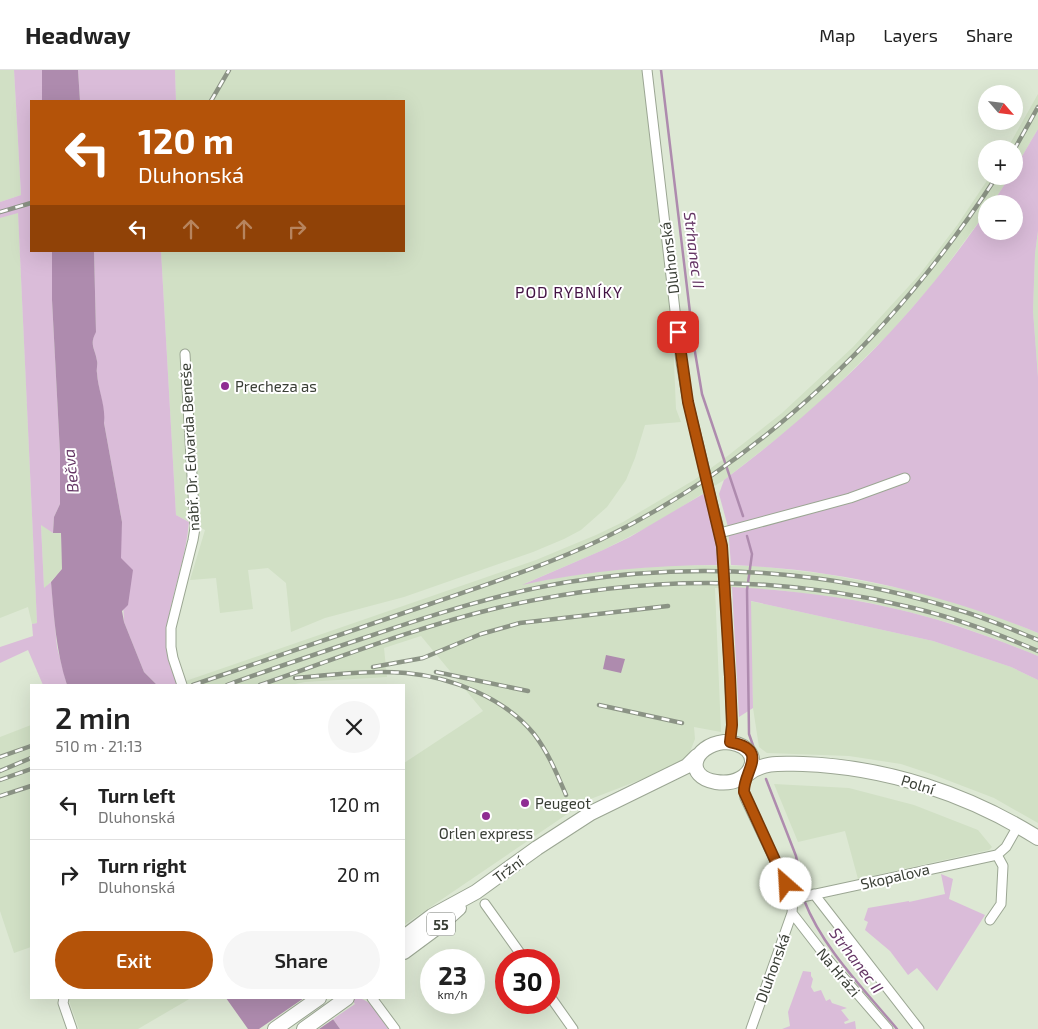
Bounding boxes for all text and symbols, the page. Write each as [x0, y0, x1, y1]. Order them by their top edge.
text: Headway [25, 20, 131, 49]
text: Map [819, 24, 855, 46]
text: Layers [883, 24, 938, 46]
text: Share [966, 24, 1013, 46]
north arrow [978, 85, 1022, 130]
map controls [978, 85, 1023, 240]
text: 120 m [138, 119, 234, 161]
icon: left [55, 120, 120, 185]
button: + [978, 140, 1023, 185]
text: Dluhonská [138, 161, 244, 187]
button: − [978, 195, 1023, 240]
water label: Strhanec II [681, 211, 709, 289]
icon: left [124, 215, 152, 243]
icon: ahead [177, 215, 205, 243]
icon: ahead [230, 215, 258, 243]
icon: right [283, 215, 311, 243]
street label: Dluhonská [656, 221, 682, 295]
district label: POD RYBNÍKY [515, 282, 623, 301]
pin [657, 311, 699, 353]
icon: arrive [664, 318, 692, 346]
street label: nábř. Dr. Edvarda Beneše [176, 362, 202, 532]
place label: Precheza as [235, 377, 317, 395]
marker: Precheza as [219, 380, 231, 392]
water label: Bečva [58, 448, 82, 494]
text: 2 min [55, 699, 131, 735]
button: close [328, 701, 380, 753]
text: 510 m · 21:13 [55, 736, 143, 755]
street label: Polní [899, 770, 938, 798]
text: Turn left [98, 784, 175, 807]
icon: left [55, 791, 83, 819]
text: 120 m [329, 793, 380, 816]
place label: Peugeot [535, 794, 591, 812]
marker: Peugeot [519, 797, 531, 809]
text: Dluhonská [98, 807, 175, 826]
marker: Orlen express [480, 810, 492, 822]
place label: Orlen express [439, 824, 533, 842]
street label: Tržní [489, 851, 528, 886]
text: Turn right [98, 854, 186, 877]
position arrow [759, 857, 811, 909]
street label: Skopalova [859, 859, 931, 893]
icon: right [55, 861, 83, 889]
text: 20 m [337, 863, 380, 886]
text: Dluhonská [98, 877, 175, 896]
road number: 55 [427, 912, 455, 936]
water label: Strhanec II [826, 923, 888, 997]
button: Exit [55, 931, 213, 989]
button: Share [223, 931, 380, 989]
street label: Dluhonská [751, 931, 793, 1005]
street label: Na Hrázi [814, 944, 864, 1000]
speed limit sign: 30 [495, 949, 560, 1014]
text: 23 [438, 960, 467, 990]
text: km/h [438, 987, 467, 1001]

